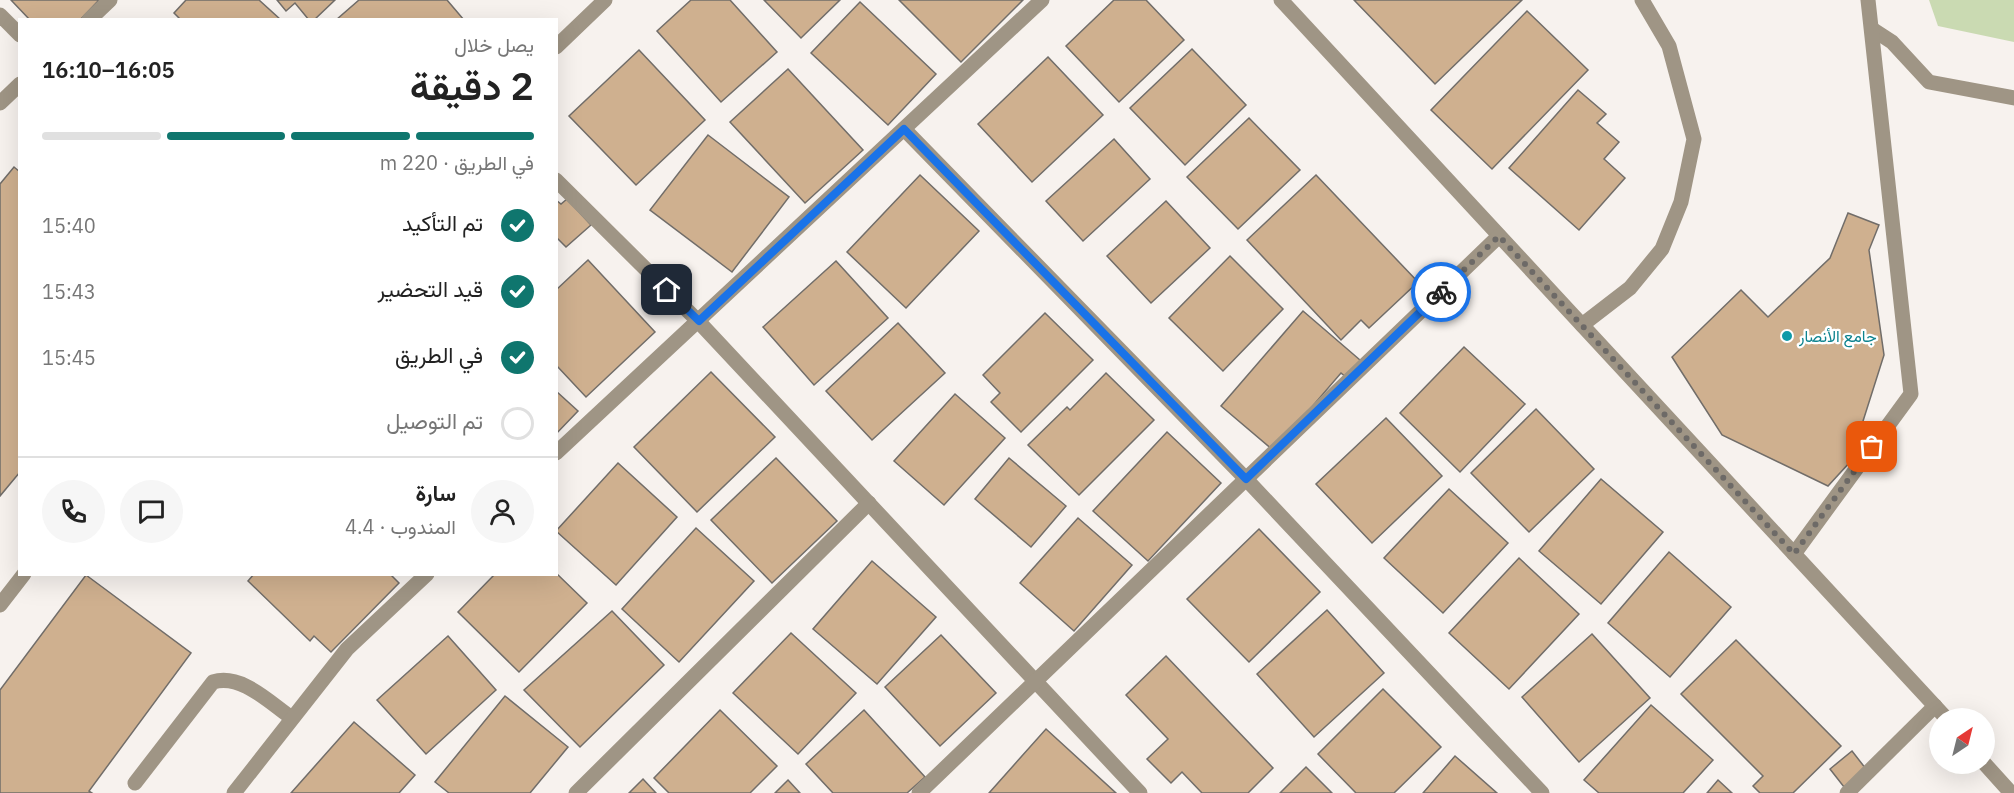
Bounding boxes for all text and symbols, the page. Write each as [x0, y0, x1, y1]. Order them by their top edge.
text: يصل خلال [454, 31, 534, 58]
text: 16:05–16:10 [42, 55, 175, 84]
text: 2 دقيقة [410, 60, 534, 111]
text: في الطريق · 220 m [380, 149, 534, 176]
text: تم التأكيد [402, 208, 483, 237]
icon: check [501, 209, 534, 242]
text: 15:40 [42, 212, 96, 239]
courier [1411, 262, 1471, 322]
pin [641, 264, 692, 315]
icon: home [650, 273, 683, 306]
text: قيد التحضير [378, 274, 483, 303]
icon: check [501, 275, 534, 308]
icon: bike [1425, 276, 1458, 309]
text: 15:43 [42, 278, 96, 305]
place label: جامع الأنصار [1798, 326, 1877, 348]
marker: جامع الأنصار [1780, 329, 1794, 343]
text: في الطريق [395, 340, 483, 369]
icon: check [501, 341, 534, 374]
text: 15:45 [42, 344, 96, 371]
text: تم التوصيل [386, 406, 483, 435]
pin [1846, 421, 1897, 472]
icon: bag [1855, 430, 1888, 463]
text: سارة [415, 478, 456, 507]
button: phone [42, 480, 105, 543]
button: chat [120, 480, 183, 543]
button: person [471, 480, 534, 543]
text: المندوب · 4.4 [345, 513, 456, 540]
north arrow [1929, 708, 1995, 774]
map controls [1929, 708, 1995, 774]

